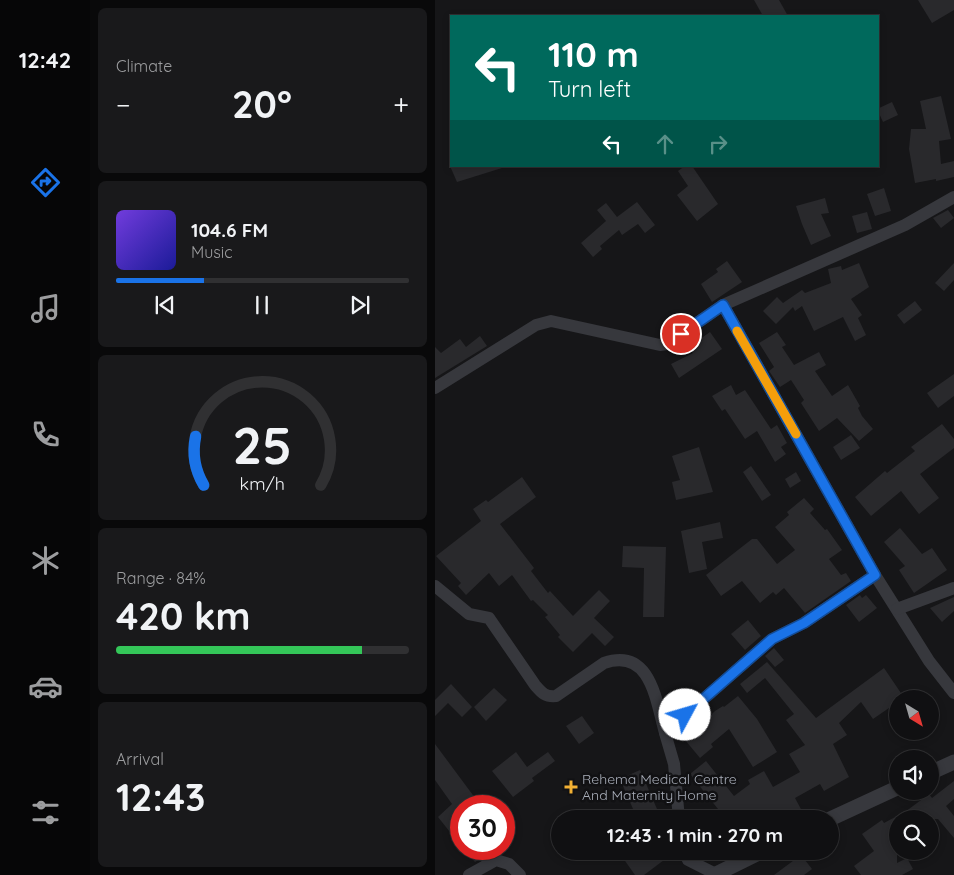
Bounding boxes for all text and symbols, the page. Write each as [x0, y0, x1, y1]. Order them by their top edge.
text: 110 m [548, 32, 639, 76]
icon: left [465, 35, 530, 100]
text: 12:42 [19, 46, 71, 74]
text: Climate [116, 56, 172, 76]
text: Turn left [548, 75, 631, 103]
text: 20° [232, 80, 292, 128]
text: − [116, 87, 131, 122]
text: + [393, 87, 409, 122]
icon: left [598, 130, 626, 158]
icon: ahead [651, 130, 679, 158]
icon: right [704, 130, 732, 158]
icon: directions [28, 165, 63, 200]
text: 104.6 FM [191, 218, 268, 242]
text: Music [191, 242, 233, 262]
icon: music [28, 291, 63, 326]
icon: previous [151, 291, 179, 319]
icon: pause [248, 291, 276, 319]
icon: next [346, 291, 374, 319]
pin [660, 313, 702, 355]
icon: arrive [667, 320, 695, 348]
text: 25 [233, 412, 292, 477]
icon: phone [28, 417, 63, 452]
text: km/h [240, 472, 285, 494]
icon: climate [28, 543, 63, 578]
text: Range · 84% [116, 568, 206, 588]
text: 420 km [116, 592, 251, 640]
icon: car [28, 669, 63, 704]
position arrow [658, 688, 710, 740]
north arrow [889, 690, 939, 740]
map controls [889, 690, 939, 860]
text: Arrival [116, 749, 164, 769]
button: sound [889, 750, 939, 800]
place label: Rehema Medical Centre And Maternity Home [582, 770, 737, 804]
text: 12:43 [116, 773, 206, 821]
marker: Rehema Medical Centre And Maternity Home [564, 780, 578, 794]
icon: filters [28, 795, 63, 830]
speed limit sign: 30 [450, 795, 515, 860]
button: search [889, 810, 939, 860]
text: 12:43 · 1 min · 270 m [607, 823, 783, 847]

